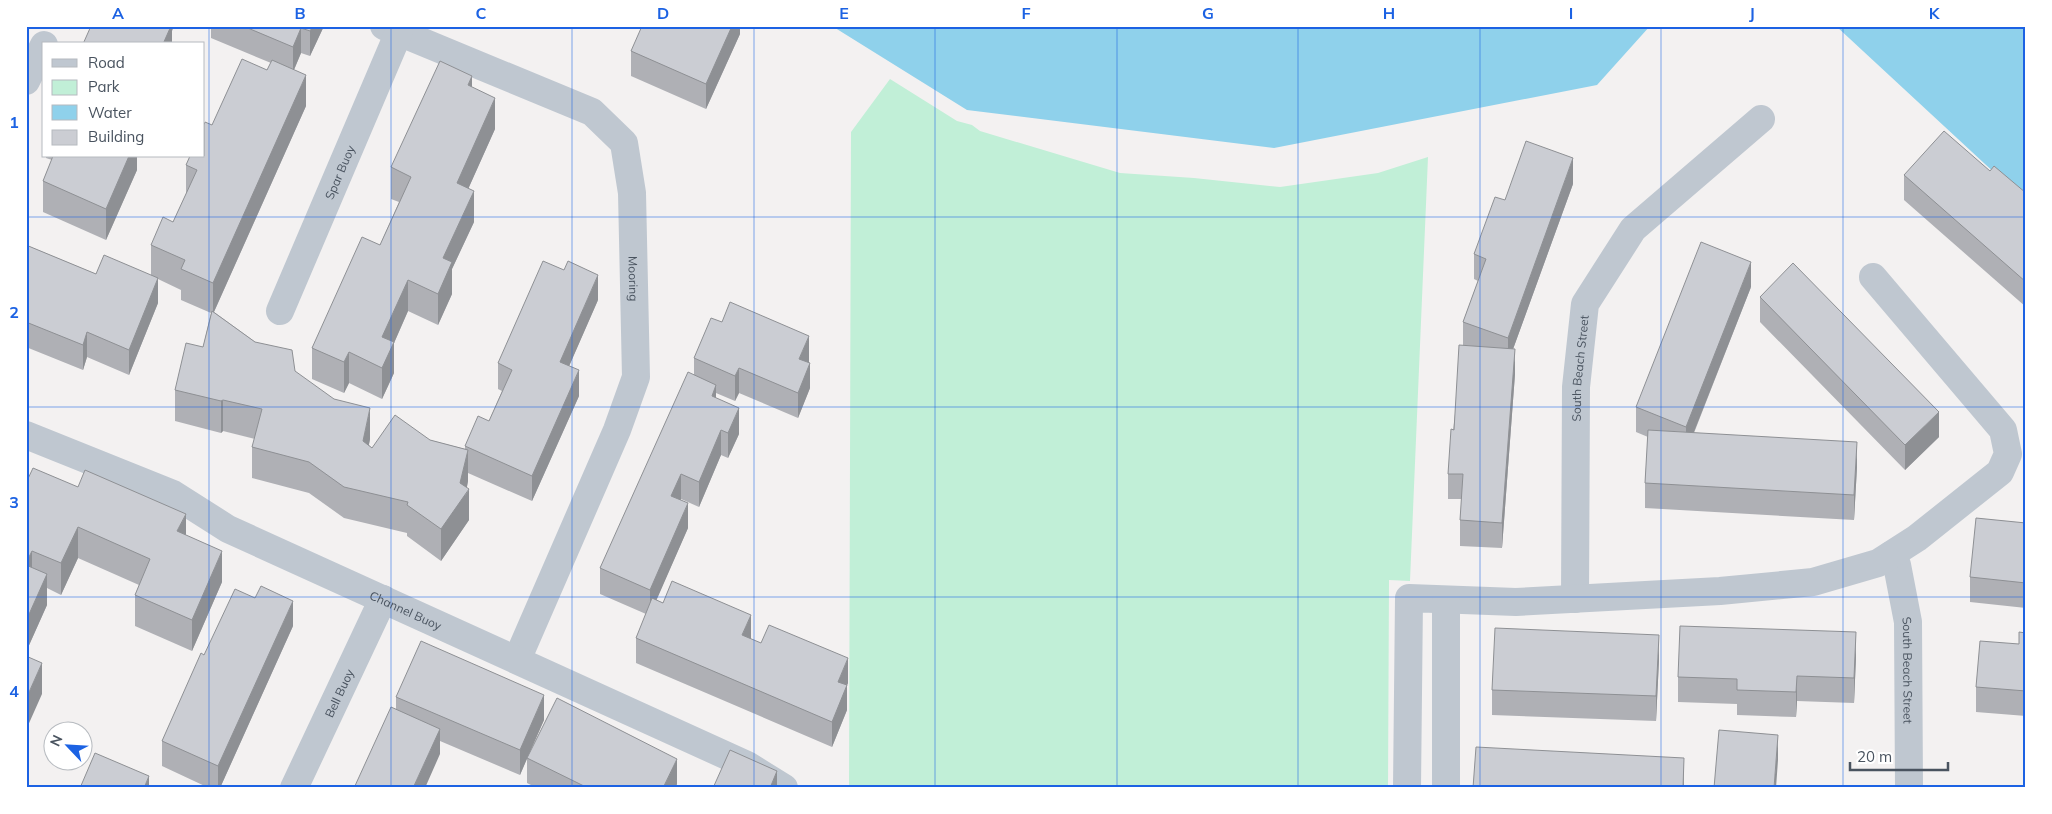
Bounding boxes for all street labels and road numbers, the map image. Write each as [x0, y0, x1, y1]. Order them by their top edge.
street label: Spar Buoy [321, 142, 358, 202]
street label: Mooring [626, 256, 642, 302]
street label: South Beach Street [1568, 314, 1591, 422]
street label: Channel Buoy [368, 587, 445, 633]
street label: South Beach Street [1900, 615, 1916, 724]
street label: Bell Buoy [321, 666, 357, 720]

